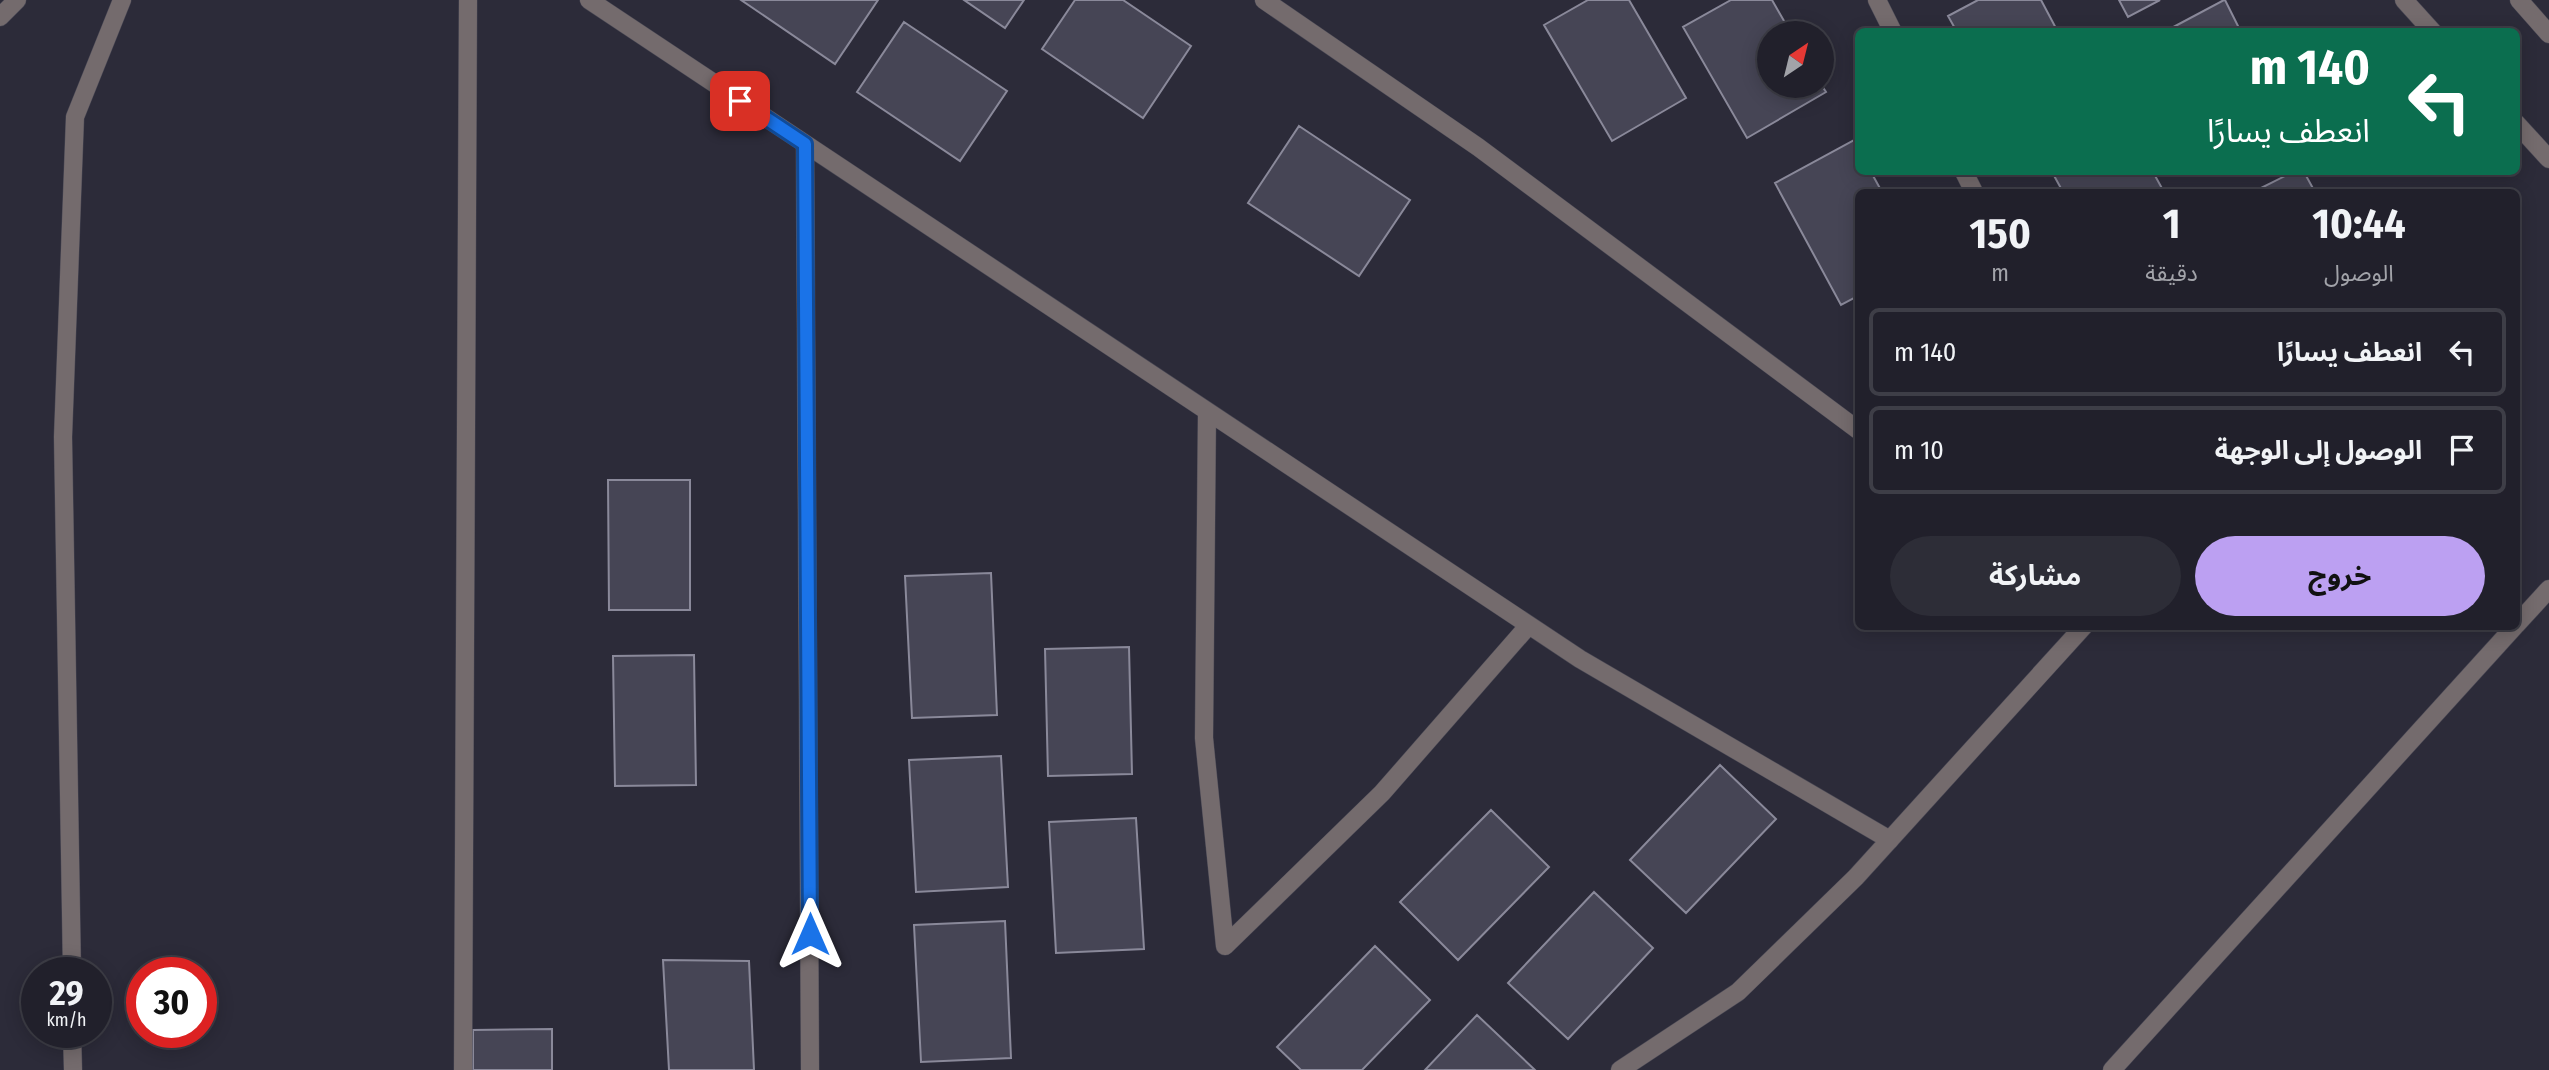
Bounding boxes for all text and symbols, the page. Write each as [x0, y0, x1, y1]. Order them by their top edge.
north arrow [1757, 21, 1834, 98]
map controls [1757, 21, 1834, 98]
text: 140 m [2250, 38, 2370, 97]
icon: left [2394, 56, 2485, 147]
pin [710, 71, 770, 131]
icon: arrive [721, 82, 759, 120]
text: انعطف يسارًا [2207, 112, 2370, 150]
text: 1 [2163, 199, 2180, 249]
text: 10:44 [2312, 199, 2406, 249]
text: 150 [1970, 209, 2031, 259]
text: m [1991, 259, 2009, 287]
text: دقيقة [2145, 259, 2198, 287]
text: الوصول [2324, 259, 2394, 287]
icon: left [2443, 333, 2481, 371]
text: 140 m [1894, 337, 1956, 368]
text: انعطف يسارًا [2277, 337, 2422, 368]
icon: arrive [2443, 431, 2481, 469]
text: 10 m [1894, 435, 1944, 466]
text: الوصول إلى الوجهة [2215, 435, 2422, 466]
button: مشاركة [1890, 536, 2181, 616]
button: خروج [2195, 536, 2485, 616]
position arrow [773, 897, 847, 971]
speed limit sign: 30 [126, 957, 217, 1048]
text: 29 [49, 972, 84, 1014]
text: km/h [46, 1009, 87, 1031]

